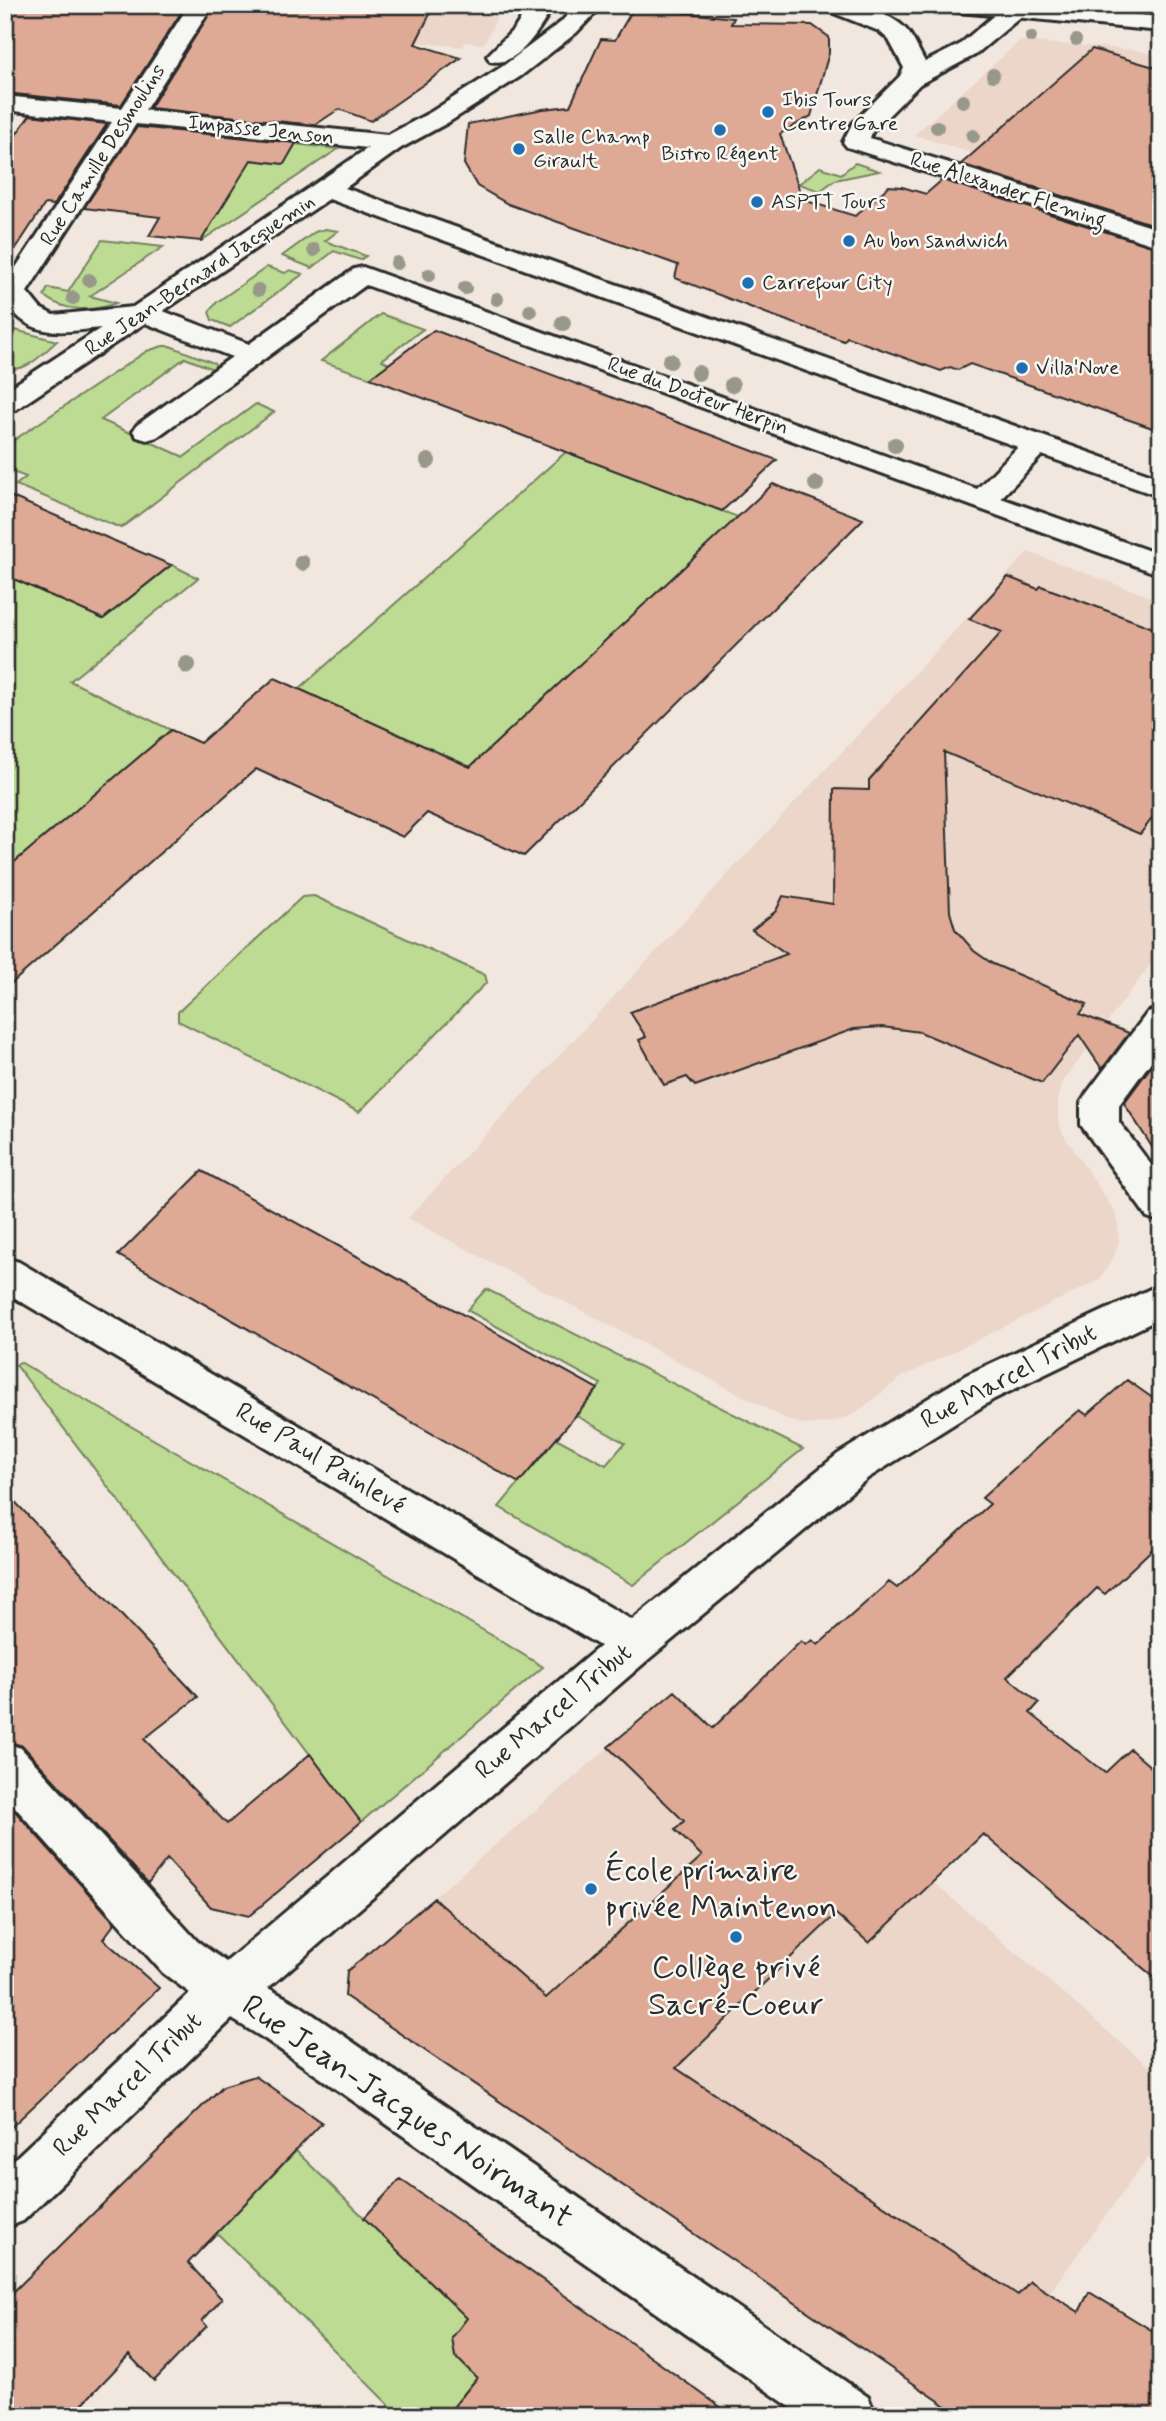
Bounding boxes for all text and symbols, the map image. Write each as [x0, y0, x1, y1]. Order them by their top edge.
street label: Rue Camille Desmoulins [34, 59, 172, 251]
place label: Ibis Tours Centre Gare [782, 86, 898, 138]
marker: Ibis Tours Centre Gare [760, 104, 776, 120]
street label: Impasse Jenson [187, 108, 335, 152]
marker: Bistro Régent [712, 122, 728, 138]
place label: Salle Champ Girault [533, 123, 650, 175]
place label: Bistro Régent [661, 140, 779, 168]
marker: Salle Champ Girault [511, 141, 527, 157]
street label: Rue Alexander Fleming [906, 145, 1109, 237]
street label: Rue Jean-Bernard Jacquemin [80, 187, 320, 363]
place label: ASPTT Tours [771, 188, 886, 216]
marker: ASPTT Tours [749, 194, 765, 210]
place label: Au bon sandwich [863, 227, 1008, 255]
marker: Au bon sandwich [841, 233, 857, 249]
place label: Carrefour City [762, 269, 893, 299]
marker: Carrefour City [740, 275, 756, 291]
street label: Rue du Docteur Herpin [604, 350, 792, 442]
place label: Villa'Nove [1036, 354, 1119, 382]
marker: Villa'Nove [1014, 360, 1030, 376]
street label: Rue Marcel Tribut [915, 1316, 1103, 1438]
street label: Rue Paul Painlevé [229, 1395, 411, 1523]
street label: Rue Marcel Tribut [468, 1636, 640, 1788]
place label: École primaire privée Maintenon [605, 1850, 837, 1929]
marker: École primaire privée Maintenon [583, 1881, 599, 1897]
marker: Collège privé Sacré-Coeur [728, 1929, 744, 1945]
place label: Collège privé Sacré-Coeur [648, 1947, 824, 2026]
street label: Rue Jean-Jacques Noirmant [233, 1985, 581, 2239]
street label: Rue Marcel Tribut [46, 2005, 210, 2165]

